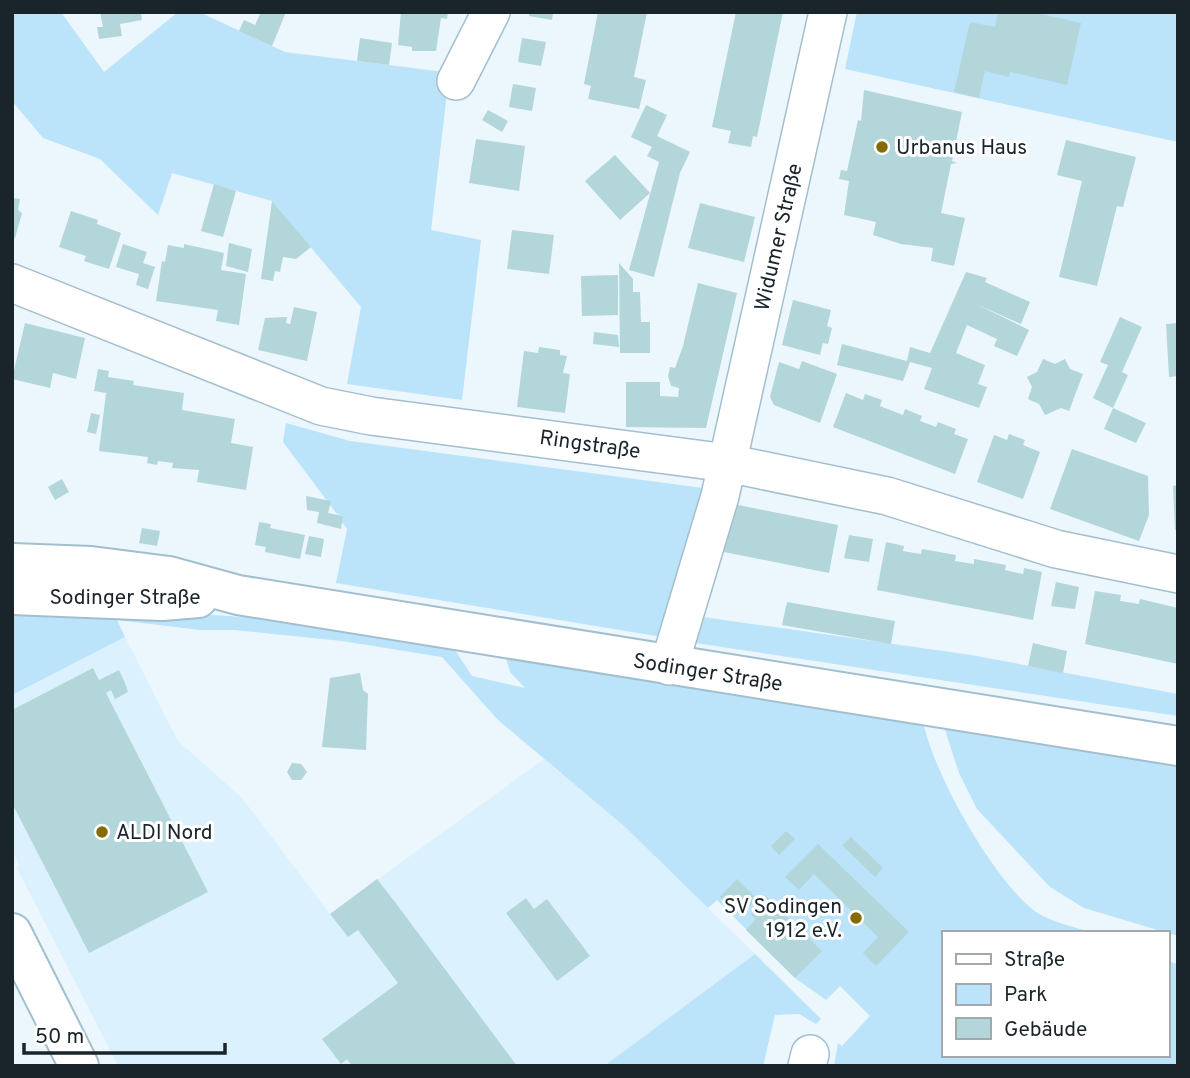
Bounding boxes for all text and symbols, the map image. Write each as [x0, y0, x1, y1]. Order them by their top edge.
place label: Urbanus Haus [896, 135, 1027, 162]
marker: Urbanus Haus [874, 139, 890, 155]
street label: Widumer Straße [749, 161, 810, 314]
street label: Ringstraße [538, 425, 642, 466]
street label: Sodinger Straße [49, 585, 201, 612]
street label: Sodinger Straße [631, 648, 784, 699]
place label: ALDI Nord [116, 820, 213, 847]
marker: ALDI Nord [94, 824, 110, 840]
place label: SV Sodingen 1912 e.V. [724, 894, 842, 945]
marker: SV Sodingen 1912 e.V. [848, 910, 864, 926]
legend [942, 931, 1169, 1057]
text: Straße [1004, 947, 1065, 974]
text: Park [1004, 982, 1047, 1009]
scale bar [24, 1012, 226, 1056]
text: Gebäude [1004, 1017, 1087, 1044]
text: 50 m [35, 1024, 84, 1051]

